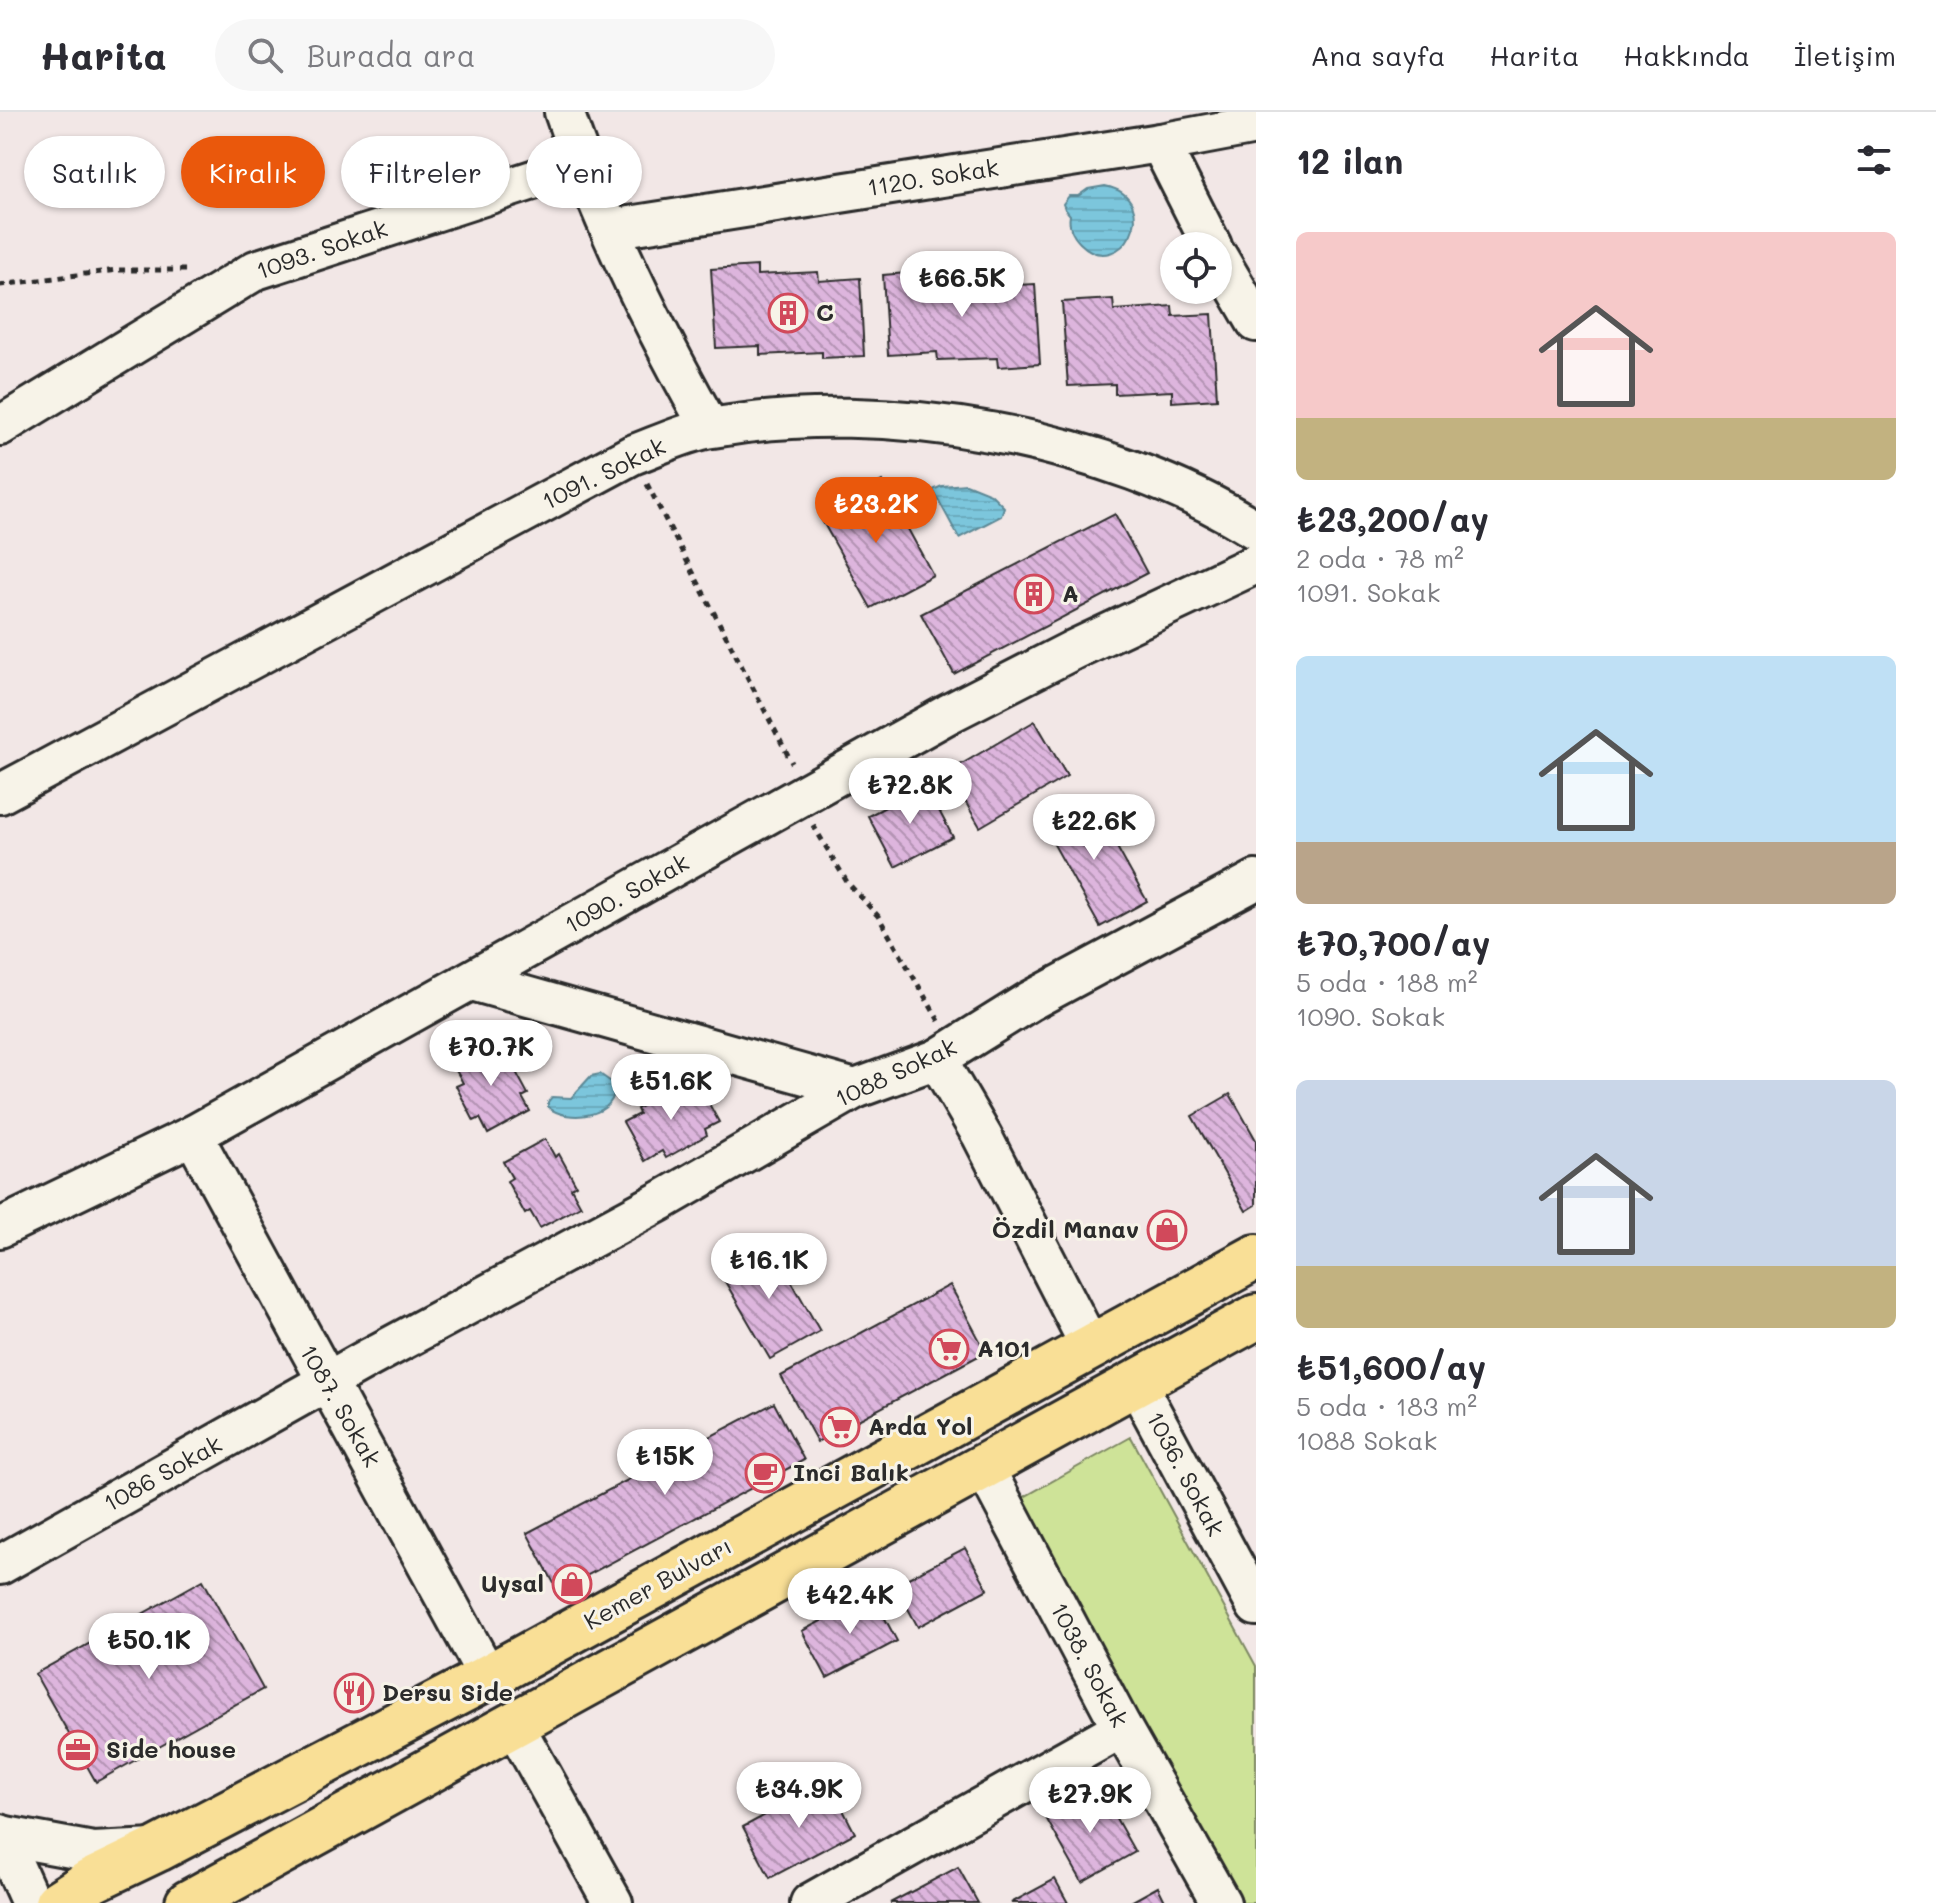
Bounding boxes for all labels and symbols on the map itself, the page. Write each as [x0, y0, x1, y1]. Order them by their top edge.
street label: 1120. Sokak [865, 151, 1001, 202]
street label: 1093. Sokak [252, 212, 391, 286]
pin: ₺66.5K [897, 251, 1027, 319]
building icon: C [767, 292, 809, 334]
place label: C [816, 296, 834, 327]
street label: 1091. Sokak [537, 429, 670, 516]
pin: ₺23.2K [811, 477, 941, 545]
building icon: A [1013, 573, 1055, 615]
place label: A [1062, 577, 1079, 608]
pin: ₺72.8K [845, 758, 975, 826]
pin: ₺22.6K [1029, 794, 1159, 862]
street label: 1090. Sokak [559, 846, 694, 940]
pin: ₺70.7K [426, 1020, 556, 1088]
street label: 1088 Sokak [830, 1030, 961, 1113]
pin: ₺51.6K [606, 1054, 736, 1122]
shop icon: Özdil Manav [1146, 1209, 1188, 1251]
place label: Özdil Manav [992, 1213, 1139, 1244]
pin: ₺16.1K [704, 1233, 834, 1301]
supermarket icon: A101 [928, 1328, 970, 1370]
place label: A101 [977, 1332, 1030, 1363]
street label: 1087. Sokak [294, 1338, 389, 1472]
supermarket icon: Arda Yol [819, 1406, 861, 1448]
street label: 1036. Sokak [1140, 1406, 1232, 1541]
place label: Arda Yol [868, 1410, 973, 1441]
street label: 1086 Sokak [98, 1428, 227, 1518]
pin: ₺15K [618, 1429, 712, 1497]
cafe icon: Inci Balık [744, 1452, 786, 1494]
place label: Inci Balık [793, 1456, 909, 1487]
street label: Kemer Bulvarı [578, 1529, 737, 1636]
shop icon: Uysal [551, 1563, 593, 1605]
place label: Uysal [481, 1567, 544, 1598]
pin: ₺42.4K [785, 1568, 915, 1636]
street label: 1038. Sokak [1044, 1596, 1136, 1732]
pin: ₺50.1K [84, 1613, 214, 1681]
restaurant icon: Dersu Side [333, 1672, 375, 1714]
place label: Dersu Side [382, 1676, 513, 1707]
office icon: Side house [57, 1729, 99, 1771]
place label: Side house [106, 1733, 236, 1764]
pin: ₺34.9K [734, 1762, 864, 1830]
pin: ₺27.9K [1025, 1767, 1155, 1835]

